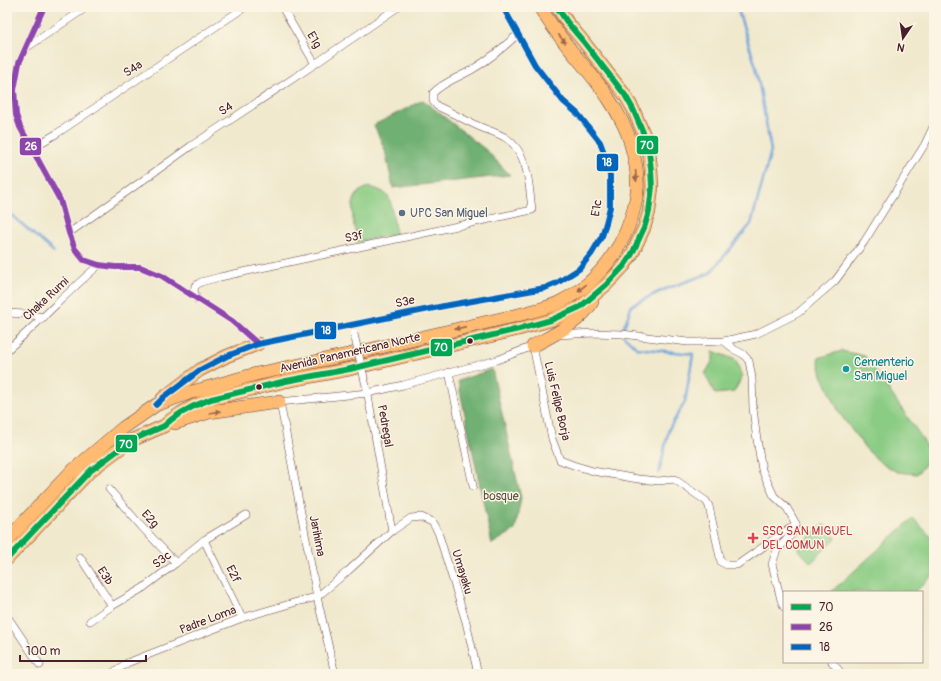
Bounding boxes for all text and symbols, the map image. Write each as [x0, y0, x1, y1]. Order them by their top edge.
north arrow [883, 18, 923, 58]
street label: E1g [303, 29, 325, 51]
one-way arrow [558, 34, 567, 45]
text: N [895, 40, 906, 54]
street label: S4a [121, 57, 146, 81]
street label: S4 [216, 99, 236, 119]
line badge: 70 [636, 135, 659, 155]
line badge: 26 [19, 137, 42, 156]
text: 70 [640, 139, 654, 152]
text: 26 [25, 140, 38, 153]
line badge: 18 [596, 153, 619, 172]
text: 18 [602, 156, 612, 169]
one-way arrow [633, 169, 640, 182]
street label: E1c [588, 198, 606, 218]
place label: UPC San Miguel [410, 206, 488, 221]
marker: UPC San Miguel [397, 208, 407, 218]
street label: S3f [343, 228, 365, 246]
street label: Chaka Rumi [20, 274, 72, 324]
one-way arrow [577, 284, 588, 293]
street label: S3e [394, 293, 416, 311]
line badge: 18 [314, 321, 337, 340]
text: 18 [321, 324, 331, 337]
one-way arrow [454, 326, 466, 332]
street label: Avenida Panamericana Norte [278, 330, 422, 376]
unlabelled marker [465, 336, 475, 346]
line badge: 70 [430, 338, 453, 357]
text: 70 [434, 341, 448, 354]
place label: Cementerio San Miguel [854, 355, 914, 384]
street label: Luis Felipe Borja [541, 360, 573, 442]
marker: Cementerio San Miguel [841, 364, 851, 374]
unlabelled marker [254, 382, 264, 392]
street label: Pedregal [374, 404, 396, 449]
one-way arrow [209, 409, 221, 415]
line badge: 70 [115, 434, 138, 453]
text: 70 [119, 438, 133, 451]
park label: bosque [483, 489, 519, 504]
street label: E2g [138, 507, 162, 531]
street label: Jarihima [306, 514, 328, 558]
place label: SSC SAN MIGUEL DEL COMUN [762, 524, 853, 553]
marker: SSC SAN MIGUEL DEL COMUN [747, 532, 759, 544]
street label: S3c [150, 548, 174, 572]
street label: Umayaku [448, 548, 476, 596]
street label: E2f [222, 563, 244, 585]
street label: E3b [94, 564, 116, 588]
legend [783, 591, 923, 663]
text: 70 [819, 600, 834, 615]
street label: Padre Loma [178, 602, 239, 638]
text: 26 [819, 620, 833, 635]
scale bar [20, 637, 146, 663]
text: 18 [819, 640, 830, 655]
text: 100 m [26, 644, 61, 659]

